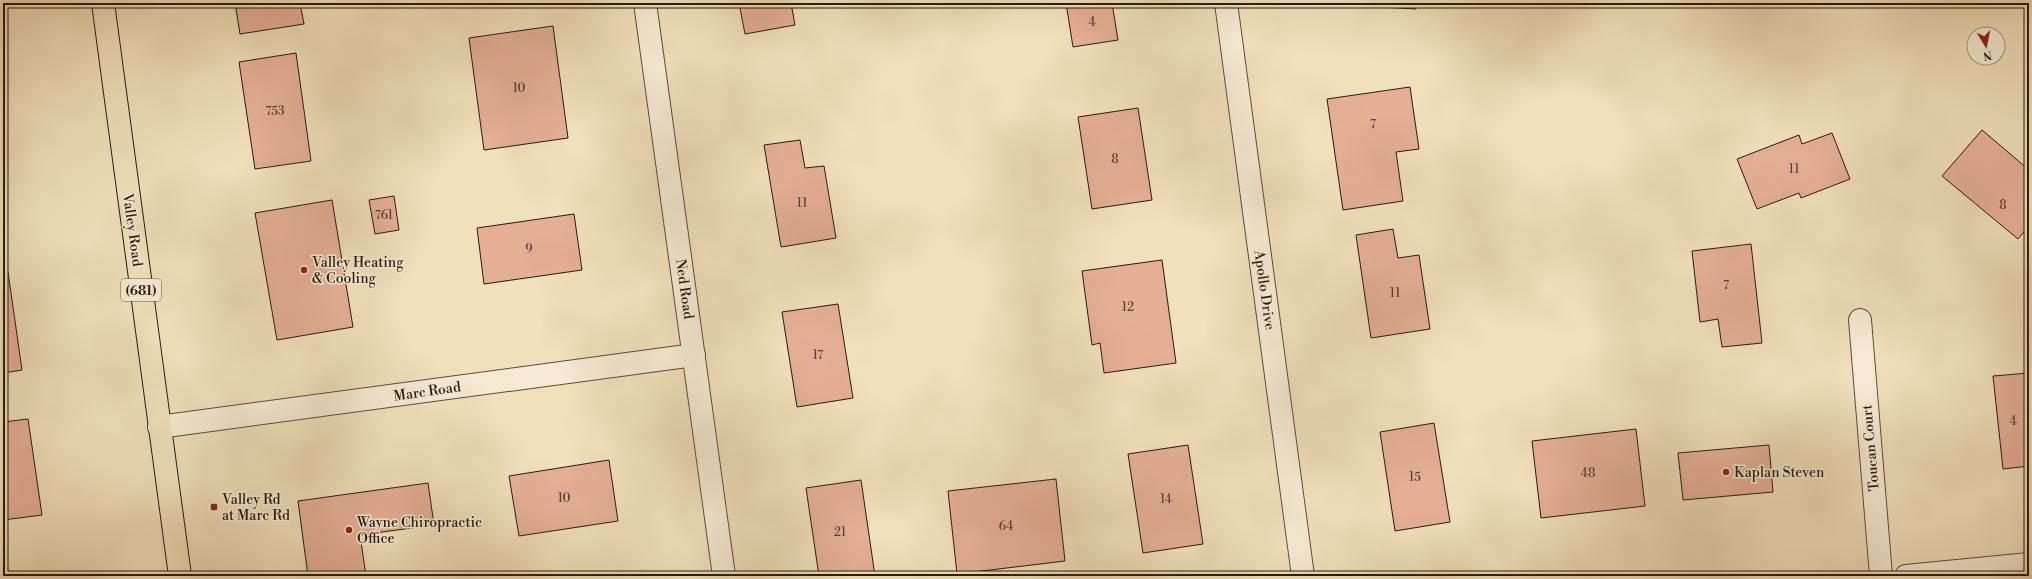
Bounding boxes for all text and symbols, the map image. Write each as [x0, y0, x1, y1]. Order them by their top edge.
house number: 4 [1088, 15, 1096, 30]
north arrow [1966, 26, 2006, 66]
text: N [1982, 47, 1993, 63]
house number: 10 [513, 81, 525, 96]
house number: 753 [265, 104, 285, 119]
house number: 7 [1370, 117, 1376, 132]
house number: 8 [1111, 152, 1119, 167]
house number: 11 [1789, 162, 1800, 177]
street label: Valley Road [118, 192, 146, 268]
house number: 11 [797, 196, 808, 211]
house number: 8 [1999, 198, 2007, 213]
house number: 761 [375, 208, 394, 223]
house number: 9 [525, 242, 533, 257]
street label: Apollo Drive [1249, 248, 1279, 331]
place label: Valley Heating & Cooling [311, 254, 404, 288]
street label: Ned Road [671, 258, 697, 320]
marker: Valley Heating & Cooling [299, 265, 309, 275]
house number: 7 [1723, 278, 1729, 293]
road number: (681) [121, 279, 161, 301]
house number: 11 [1390, 286, 1401, 301]
house number: 12 [1122, 300, 1134, 315]
house number: 17 [813, 348, 823, 363]
street label: Marc Road [392, 378, 462, 406]
street label: Toucan Court [1858, 404, 1884, 492]
house number: 4 [2009, 414, 2017, 429]
place label: Kaplan Steven [1734, 464, 1825, 482]
house number: 48 [1581, 466, 1595, 481]
marker: Kaplan Steven [1721, 467, 1731, 477]
house number: 15 [1409, 470, 1421, 485]
place label: Valley Rd at Marc Rd [221, 491, 290, 525]
house number: 10 [558, 491, 570, 506]
house number: 14 [1160, 492, 1172, 507]
marker: Valley Rd at Marc Rd [209, 502, 219, 512]
place label: Wayne Chiropractic Office [356, 514, 482, 548]
house number: 64 [999, 519, 1013, 534]
marker: Wayne Chiropractic Office [344, 525, 354, 535]
house number: 21 [834, 525, 847, 540]

